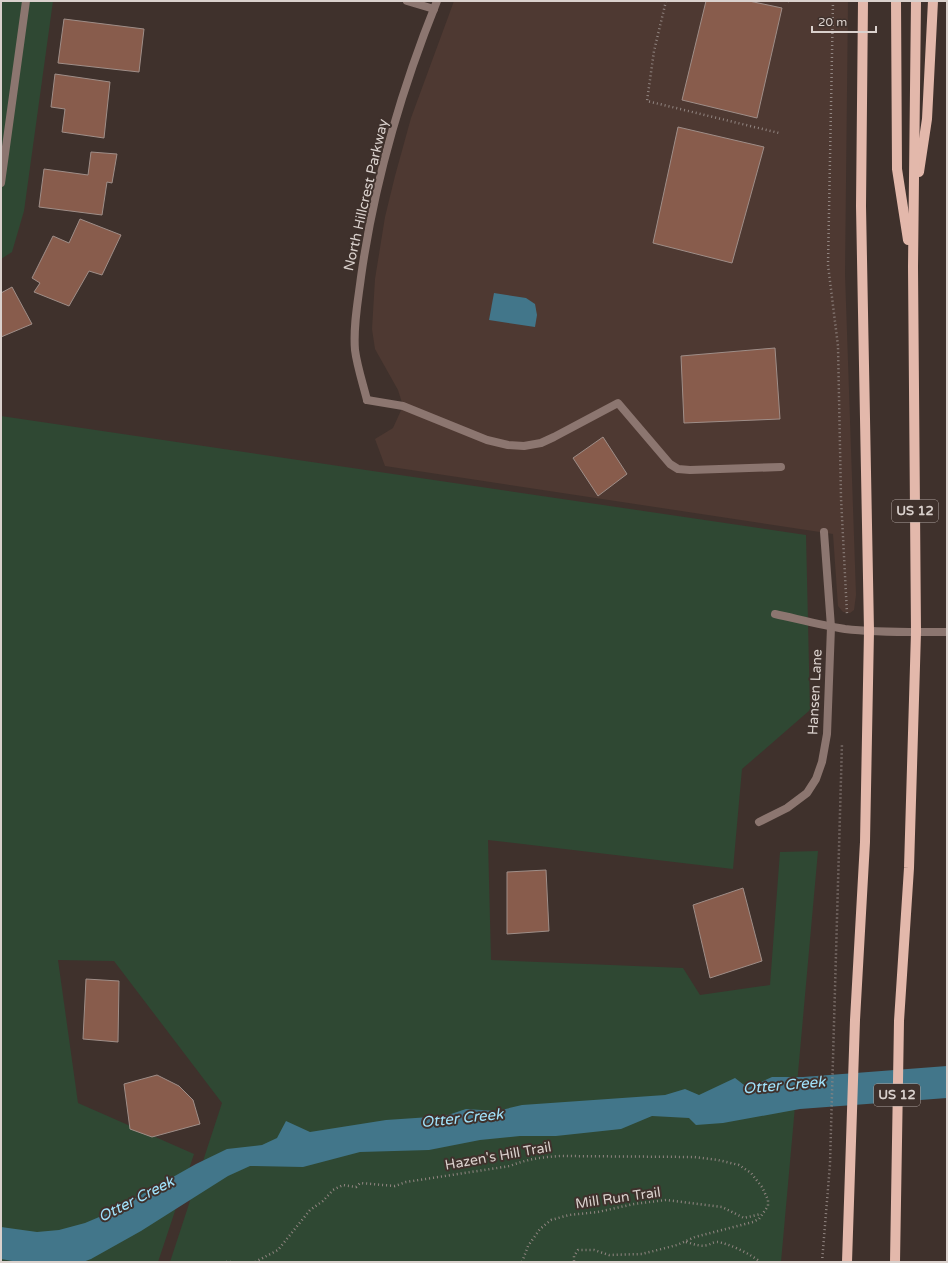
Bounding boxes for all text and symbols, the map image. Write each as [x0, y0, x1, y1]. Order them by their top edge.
scale bar [812, 8, 876, 34]
text: 20 m [818, 15, 847, 29]
street label: North Hillcrest Parkway [340, 117, 392, 273]
road number: US 12 [892, 500, 938, 522]
street label: Hansen Lane [804, 648, 826, 735]
water label: Otter Creek [742, 1072, 828, 1098]
road number: US 12 [874, 1084, 920, 1106]
water label: Otter Creek [420, 1105, 506, 1131]
street label: Hazen's Hill Trail [443, 1138, 553, 1174]
water label: Otter Creek [95, 1171, 179, 1226]
street label: Mill Run Trail [574, 1184, 662, 1212]

